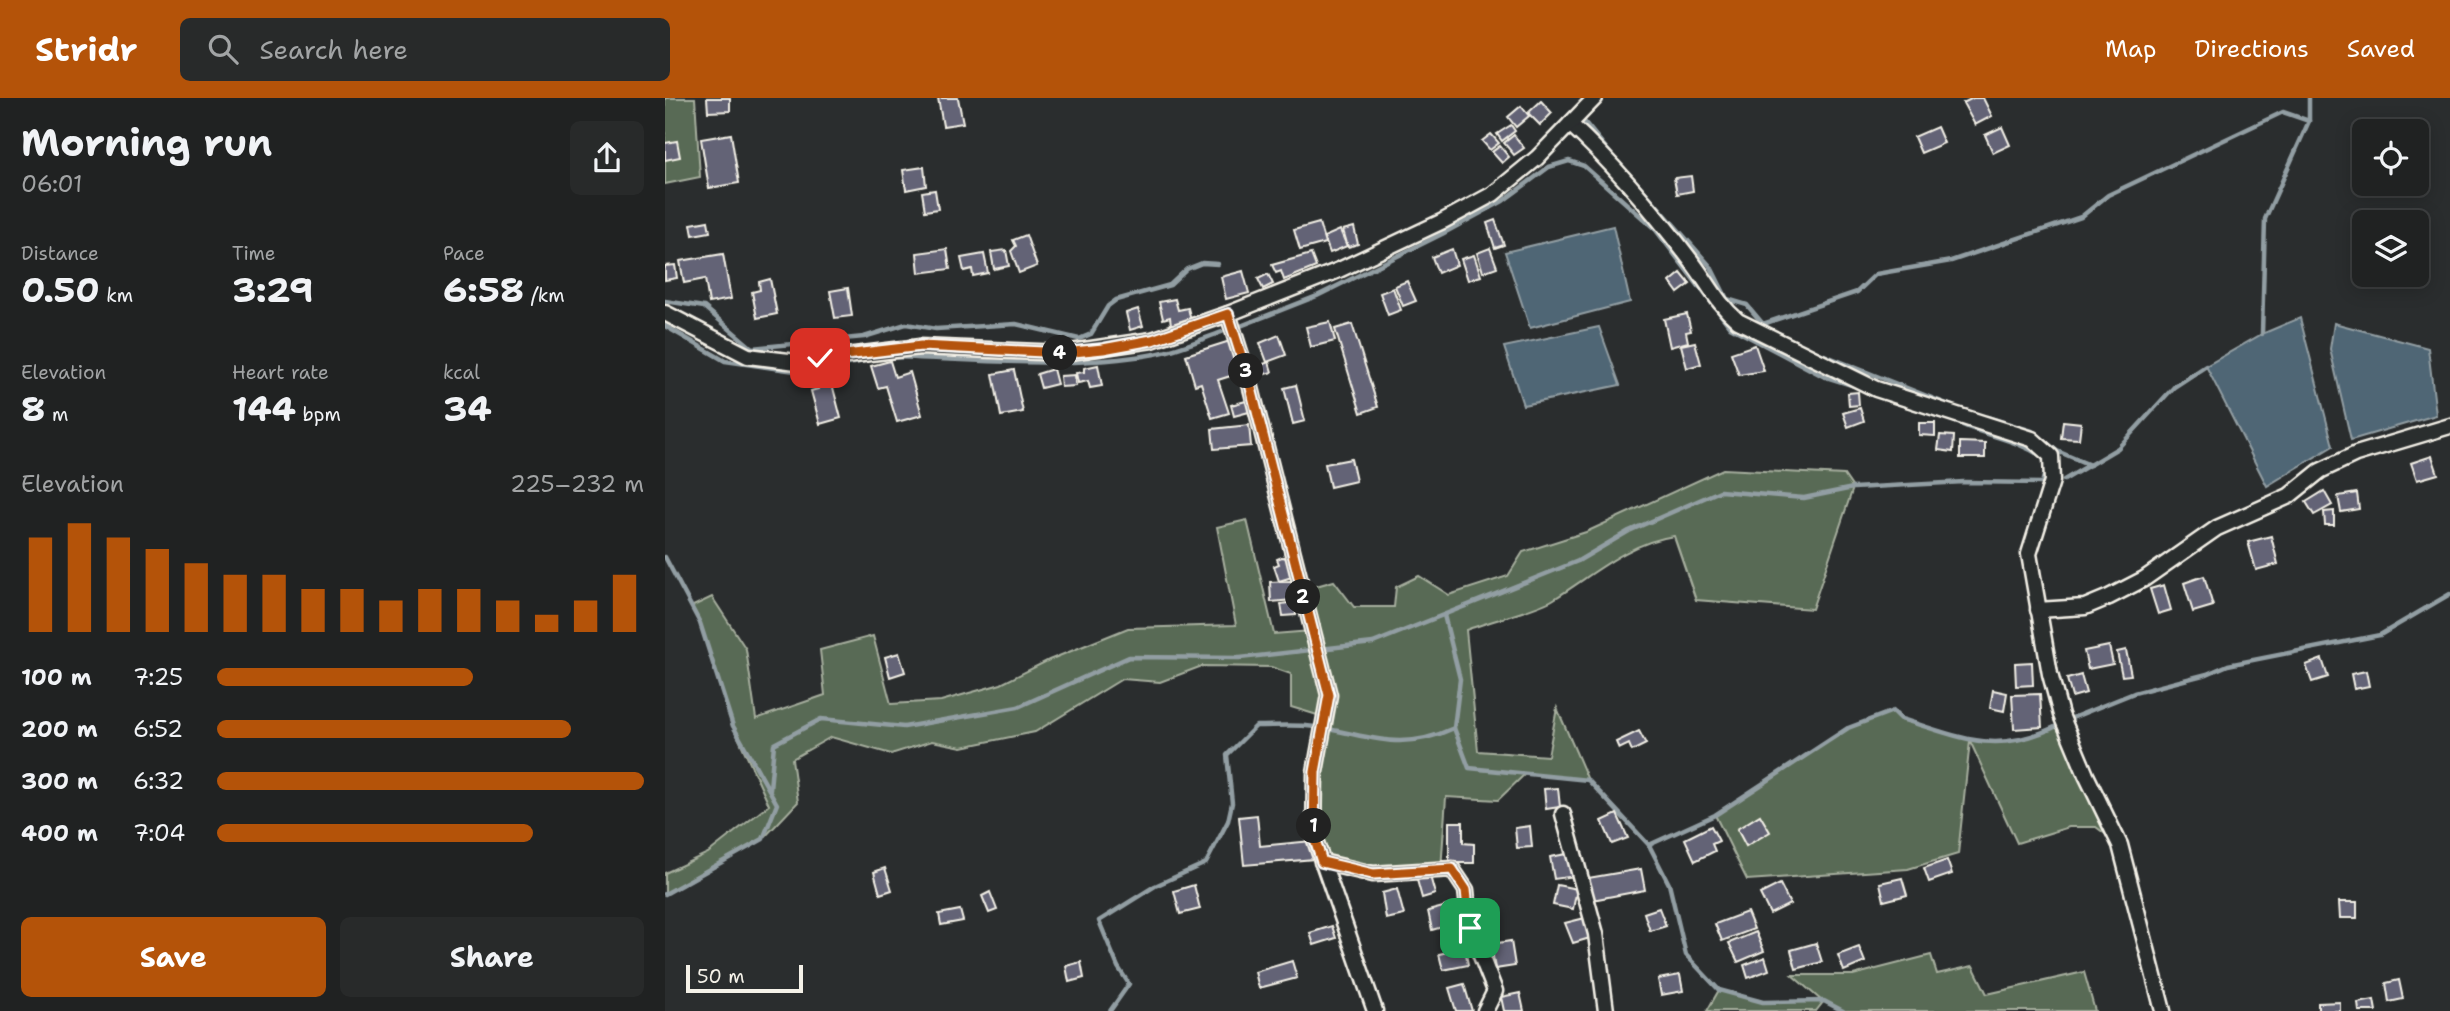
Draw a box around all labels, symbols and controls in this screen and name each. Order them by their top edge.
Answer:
search box [180,18,670,81]
text: Stridr [35,27,138,72]
icon: search [204,30,242,68]
text: Search here [260,32,408,67]
text: Map [2105,33,2156,65]
text: Directions [2194,33,2309,65]
text: Saved [2347,33,2415,65]
text: Morning run [21,117,272,168]
map controls [2352,119,2429,287]
button: locate [2352,119,2429,196]
button: share [570,121,644,195]
text: 06:01 [21,169,83,199]
button: layers [2352,210,2429,287]
text: Distance [21,241,99,266]
text: Time [232,241,276,266]
text: Pace [443,241,485,266]
text: 0.50 [21,266,100,313]
text: 3:29 [232,266,314,313]
text: 6:58 [443,266,524,313]
text: km [100,283,133,308]
text: /km [524,283,565,308]
pin [790,328,850,388]
pin: 4 [1043,336,1077,370]
icon: check [801,339,839,377]
text: 4 [1053,340,1066,365]
pin: 3 [1229,354,1263,388]
text: 3 [1239,358,1252,383]
text: Elevation [21,360,106,385]
text: Heart rate [232,360,329,385]
text: kcal [443,360,480,385]
text: 8 [21,385,46,432]
text: 144 [232,385,296,432]
text: 34 [443,385,492,432]
text: m [46,402,68,427]
text: bpm [296,402,341,427]
text: Elevation [21,469,124,499]
text: 225–232 m [510,469,644,499]
pin: 2 [1285,580,1321,614]
text: 2 [1296,584,1309,609]
text: 100 m [21,662,92,692]
text: 7:25 [133,662,183,692]
text: 200 m [21,714,98,744]
text: 6:52 [133,714,183,744]
text: 300 m [21,766,98,796]
text: 6:32 [133,766,184,796]
pin: 1 [1297,808,1331,844]
text: 1 [1309,813,1318,838]
text: 400 m [21,818,98,848]
text: 7:04 [133,818,185,848]
pin [1440,898,1500,958]
icon: arrive [1451,909,1489,947]
button: Save [21,917,326,997]
button: Share [340,917,644,997]
scale bar [686,962,803,994]
text: 50 m [697,964,745,989]

